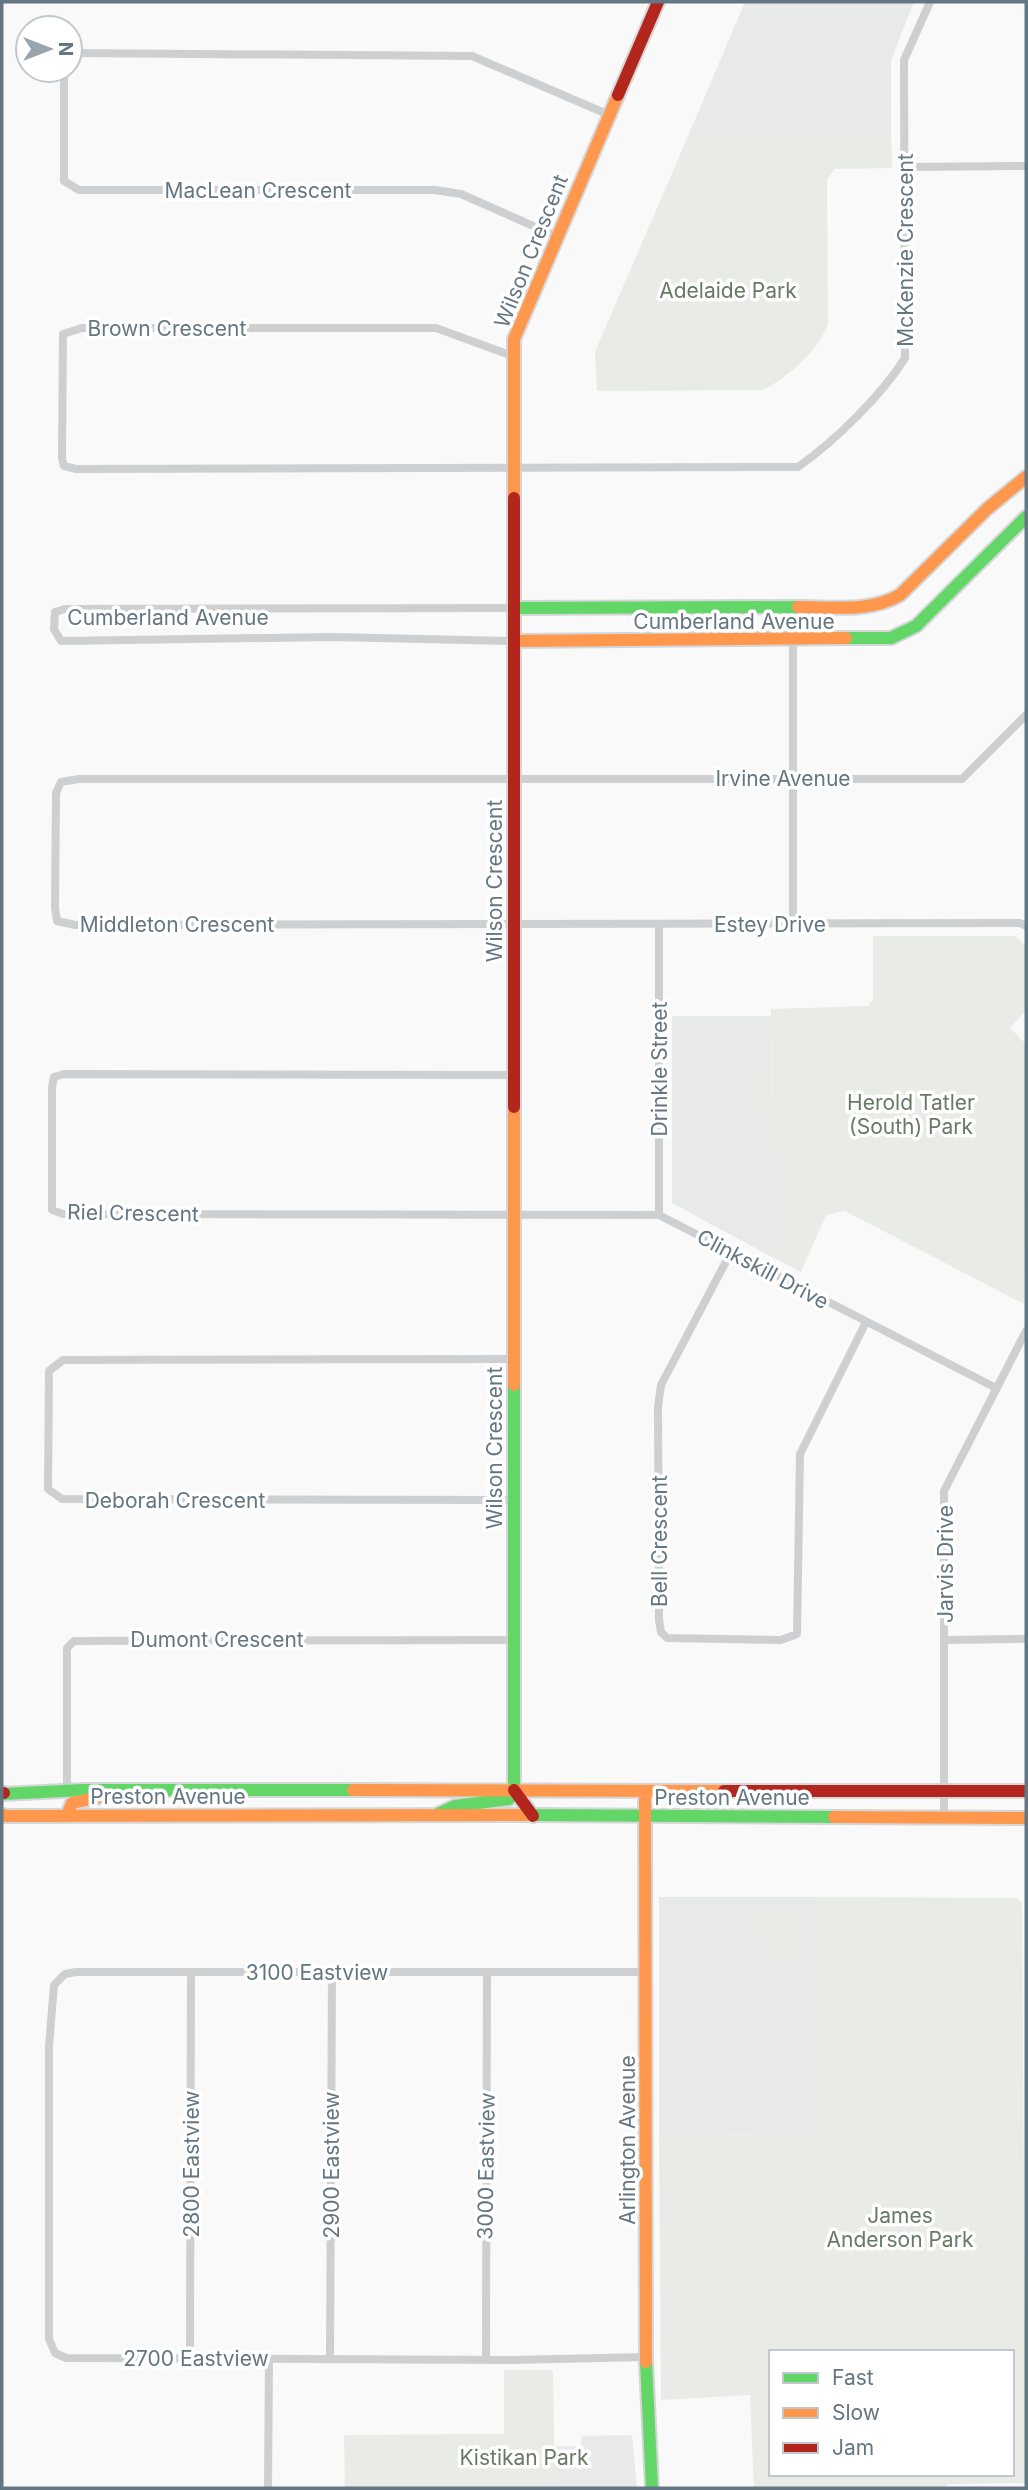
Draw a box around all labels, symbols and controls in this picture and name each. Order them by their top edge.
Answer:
north arrow [14,14,84,84]
text: N [54,42,77,56]
street label: McKenzie Crescent [893,153,918,347]
street label: Wilson Crescent [489,171,573,331]
street label: MacLean Crescent [165,178,352,203]
park label: Adelaide Park [659,278,797,303]
street label: Brown Crescent [88,316,246,341]
street label: Cumberland Avenue [67,605,269,630]
street label: Cumberland Avenue [633,609,835,634]
street label: Irvine Avenue [715,766,851,791]
street label: Wilson Crescent [482,800,507,962]
street label: Middleton Crescent [80,912,274,937]
street label: Estey Drive [714,912,826,937]
street label: Drinkle Street [647,1001,672,1136]
park label: Herold Tatler (South) Park [847,1090,975,1139]
street label: Riel Crescent [67,1199,199,1227]
street label: Clinkskill Drive [693,1224,833,1314]
street label: Wilson Crescent [482,1367,507,1529]
street label: Bell Crescent [647,1475,672,1607]
street label: Deborah Crescent [85,1488,265,1513]
street label: Jarvis Drive [933,1505,958,1623]
street label: Dumont Crescent [130,1627,304,1652]
street label: Preston Avenue [90,1784,246,1809]
street label: Preston Avenue [654,1785,810,1810]
street label: 3100 Eastview [246,1960,388,1985]
street label: Arlington Avenue [615,2055,640,2225]
street label: 2800 Eastview [179,2091,204,2237]
street label: 2900 Eastview [319,2092,344,2238]
street label: 3000 Eastview [472,2092,500,2240]
park label: James Anderson Park [827,2203,974,2252]
street label: 2700 Eastview [123,2346,269,2371]
legend [769,2350,1014,2476]
text: Fast [832,2365,874,2390]
text: Slow [832,2400,880,2425]
text: Jam [832,2435,874,2460]
park label: Kistikan Park [459,2445,589,2470]

